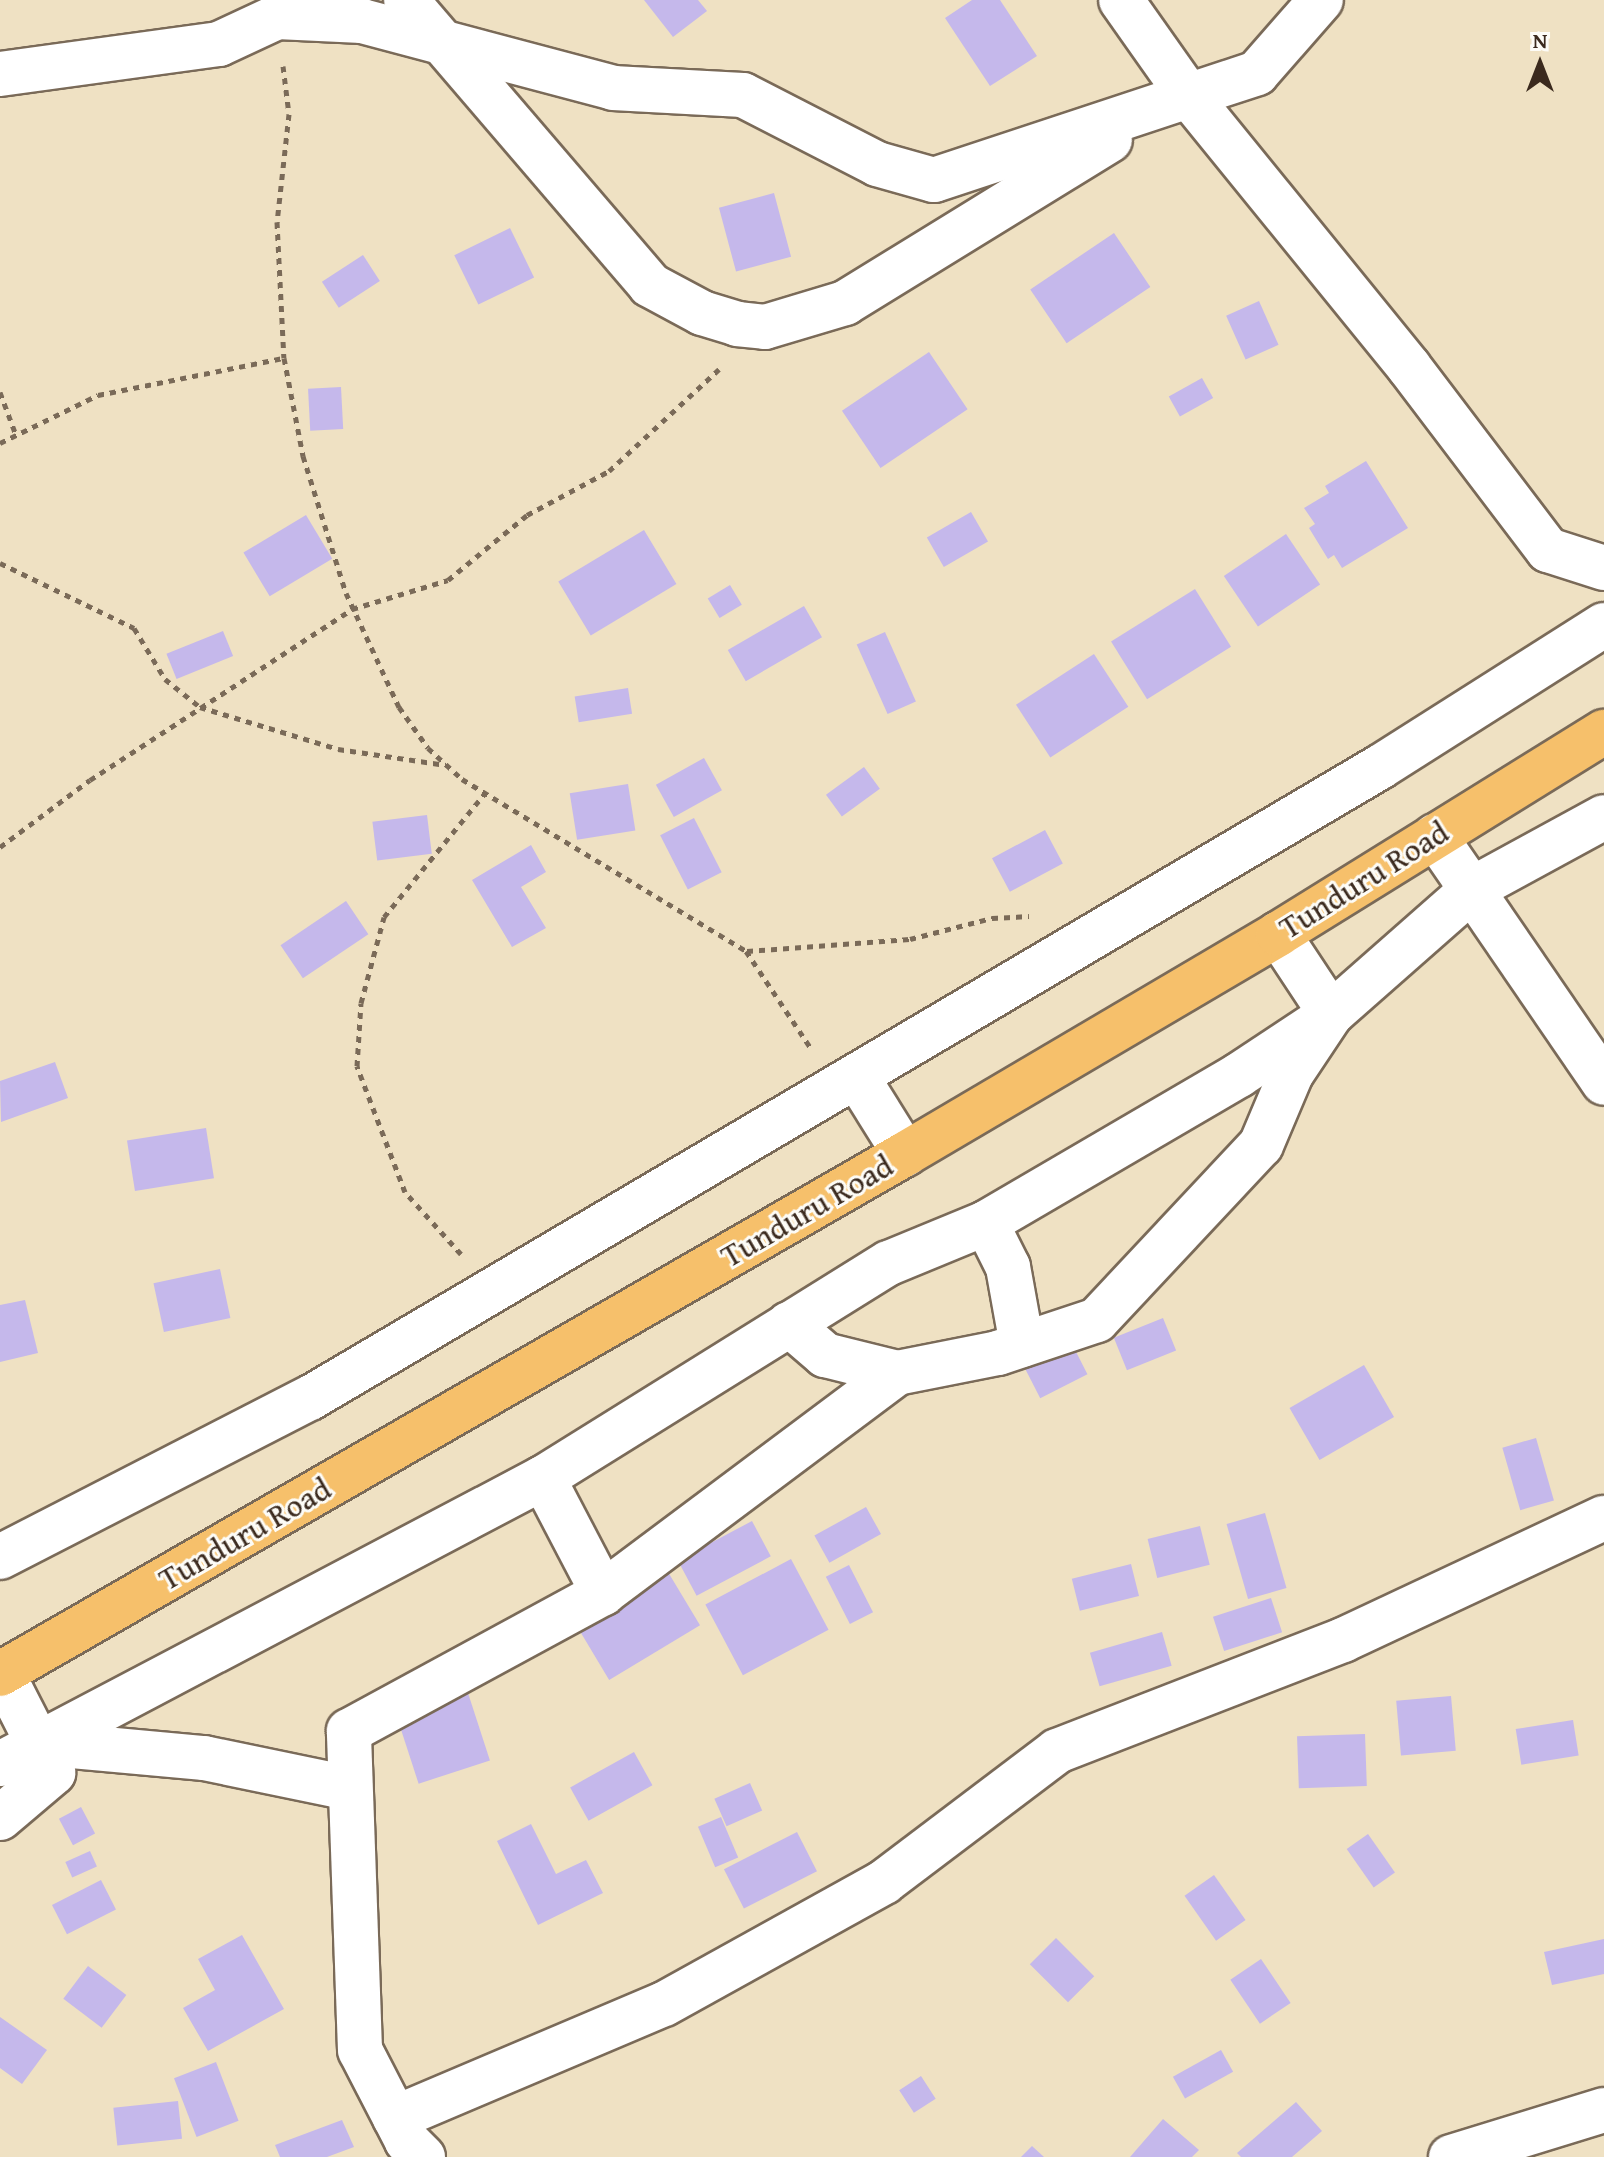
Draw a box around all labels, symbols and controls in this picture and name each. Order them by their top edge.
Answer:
north arrow [1500,24,1580,104]
text: N [1533,24,1547,56]
street label: Tunduru Road [1272,813,1456,947]
street label: Tunduru Road [714,1146,900,1276]
street label: Tunduru Road [152,1469,338,1599]

